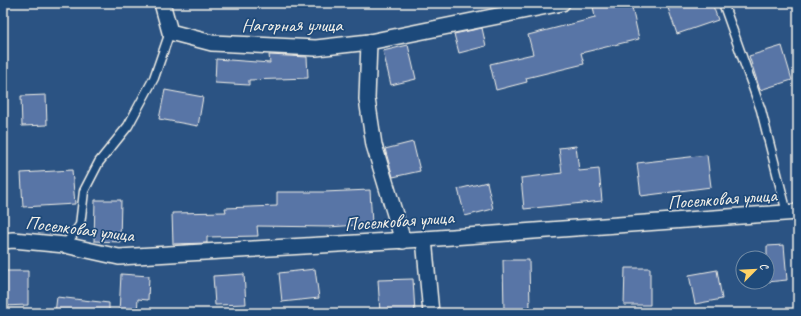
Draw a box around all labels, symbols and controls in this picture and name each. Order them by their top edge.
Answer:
street label: Нагорная улица [242,13,344,37]
street label: Поселковая улица [667,183,779,215]
street label: Поселковая улица [344,205,456,237]
street label: Поселковая улица [24,210,137,248]
north arrow [735,250,775,290]
text: С [757,261,772,273]

